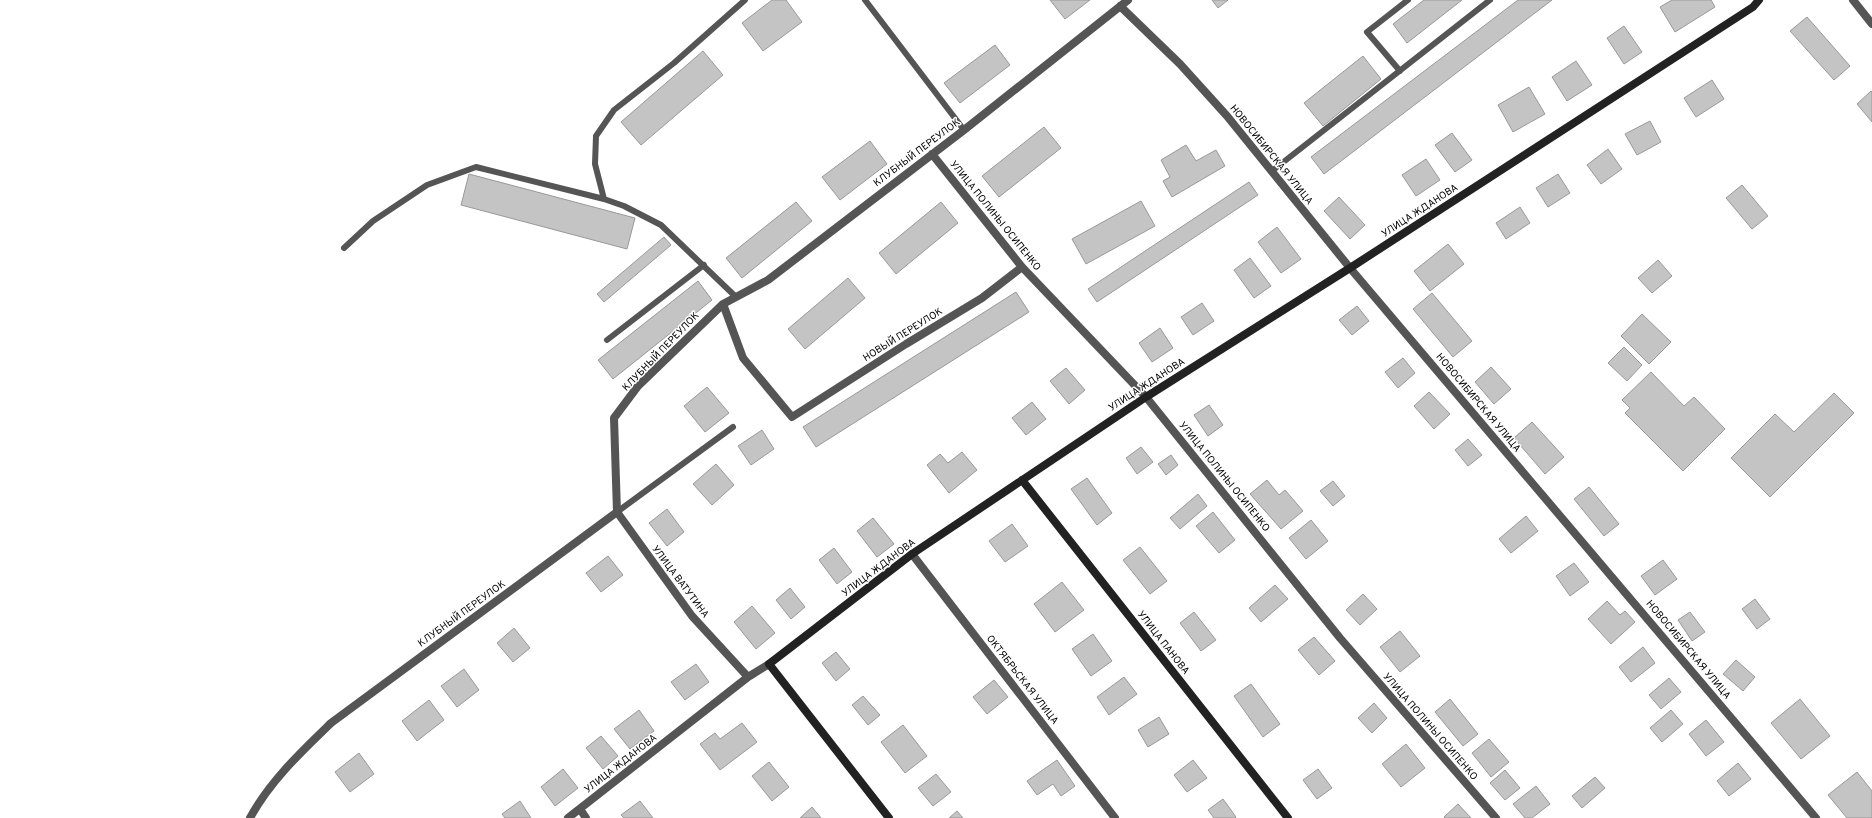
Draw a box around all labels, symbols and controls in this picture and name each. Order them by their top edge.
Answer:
street label: НОВОСИБИРСКАЯ УЛИЦА [1227,102,1316,208]
street label: КЛУБНЫЙ ПЕРЕУЛОК [871,116,963,190]
street label: УЛИЦА ПОЛИНЫ ОСИПЕНКО [947,158,1043,274]
street label: УЛИЦА ЖДАНОВА [1379,181,1461,241]
street label: НОВЫЙ ПЕРЕУЛОК [861,305,946,365]
street label: КЛУБНЫЙ ПЕРЕУЛОК [620,309,703,394]
street label: НОВОСИБИРСКАЯ УЛИЦА [1433,351,1523,455]
street label: УЛИЦА ЖДАНОВА [1106,355,1188,415]
street label: УЛИЦА ПОЛИНЫ ОСИПЕНКО [1176,419,1272,535]
street label: УЛИЦА ЖДАНОВА [840,536,918,600]
street label: УЛИЦА ВАТУТИНА [649,543,712,621]
street label: КЛУБНЫЙ ПЕРЕУЛОК [416,578,509,650]
street label: НОВОСИБИРСКАЯ УЛИЦА [1643,598,1733,702]
street label: УЛИЦА ПАНОВА [1134,609,1192,678]
street label: ОКТЯБРЬСКАЯ УЛИЦА [983,633,1061,727]
street label: УЛИЦА ПОЛИНЫ ОСИПЕНКО [1380,671,1480,783]
street label: УЛИЦА ЖДАНОВА [582,731,660,796]

